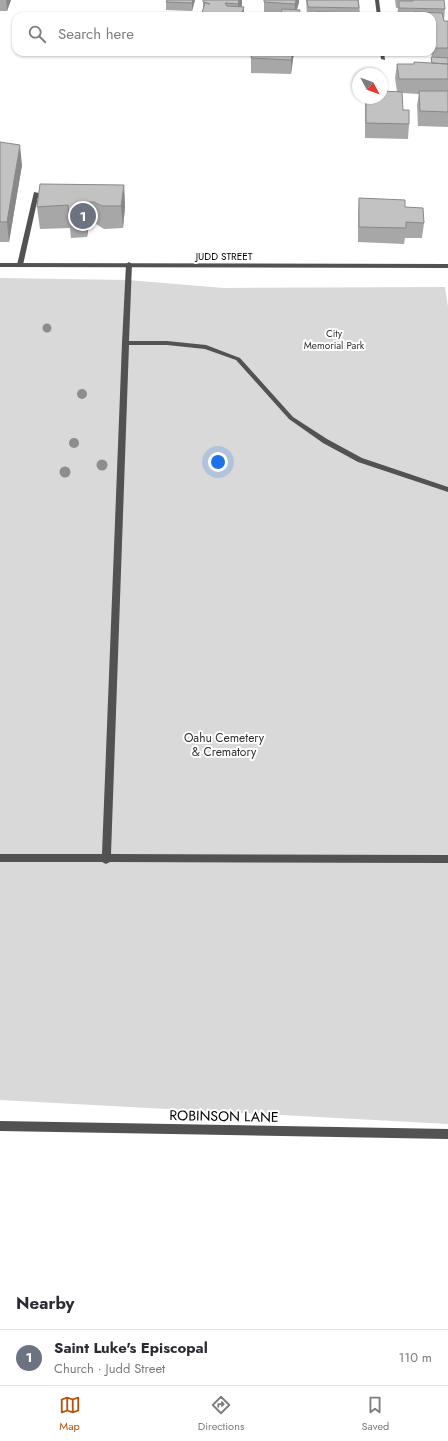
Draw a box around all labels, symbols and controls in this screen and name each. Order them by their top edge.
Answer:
search box [12,12,436,56]
icon: search [26,23,48,45]
text: Search here [58,23,134,45]
north arrow [352,68,388,104]
pin: 1 [70,201,96,231]
street label: JUDD STREET [194,249,253,264]
park label: City Memorial Park [304,326,365,353]
your location [208,452,228,472]
park label: Oahu Cemetery & Crematory [184,729,265,761]
street label: ROBINSON LANE [169,1105,279,1127]
text: Nearby [16,1291,74,1315]
text: Saint Luke's Episcopal [54,1337,208,1359]
text: 1 [26,1348,32,1367]
text: 110 m [398,1348,432,1367]
text: Church · Judd Street [54,1359,165,1378]
tab: Map [59,1394,81,1434]
tab: Directions [198,1394,244,1434]
tab: Saved [362,1394,389,1434]

